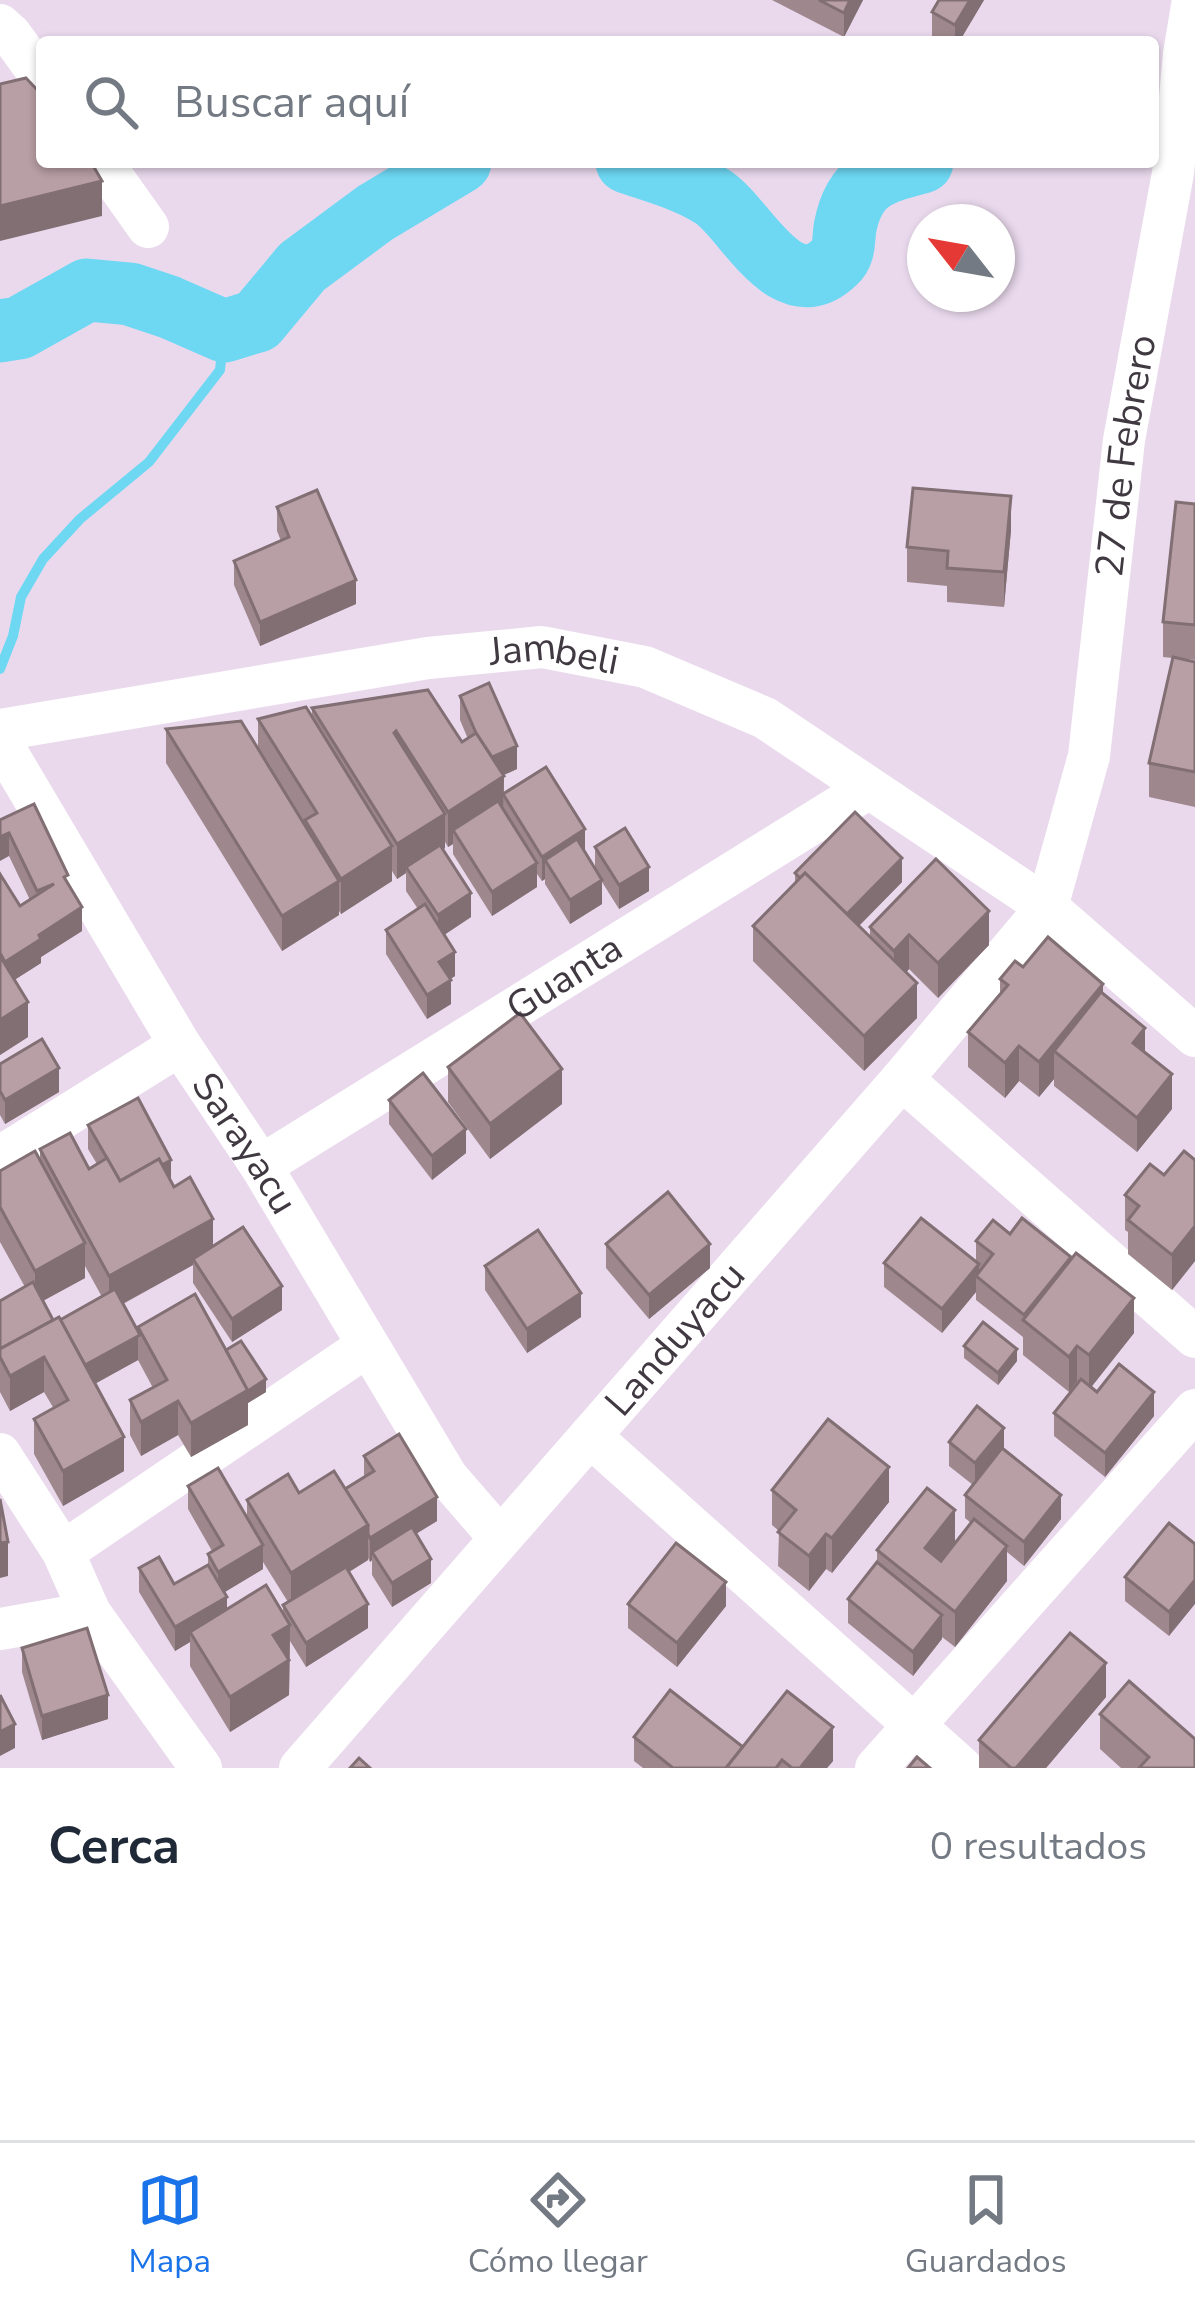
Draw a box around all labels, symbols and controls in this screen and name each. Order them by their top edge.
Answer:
search box [36,36,1159,168]
icon: search [78,69,144,135]
text: Buscar aquí [174,72,409,133]
north arrow [907,204,1015,312]
street label: 27 de Febrero [1082,330,1169,580]
street label: Jambeli [486,619,623,688]
street label: Guanta [496,921,632,1034]
street label: Sarayacu [179,1062,310,1224]
street label: Landuyacu [593,1250,757,1427]
text: Cerca [48,1811,180,1881]
text: 0 resultados [930,1820,1147,1873]
tab: Mapa [128,2167,211,2284]
tab: Cómo llegar [468,2167,648,2284]
tab: Guardados [905,2167,1067,2284]

